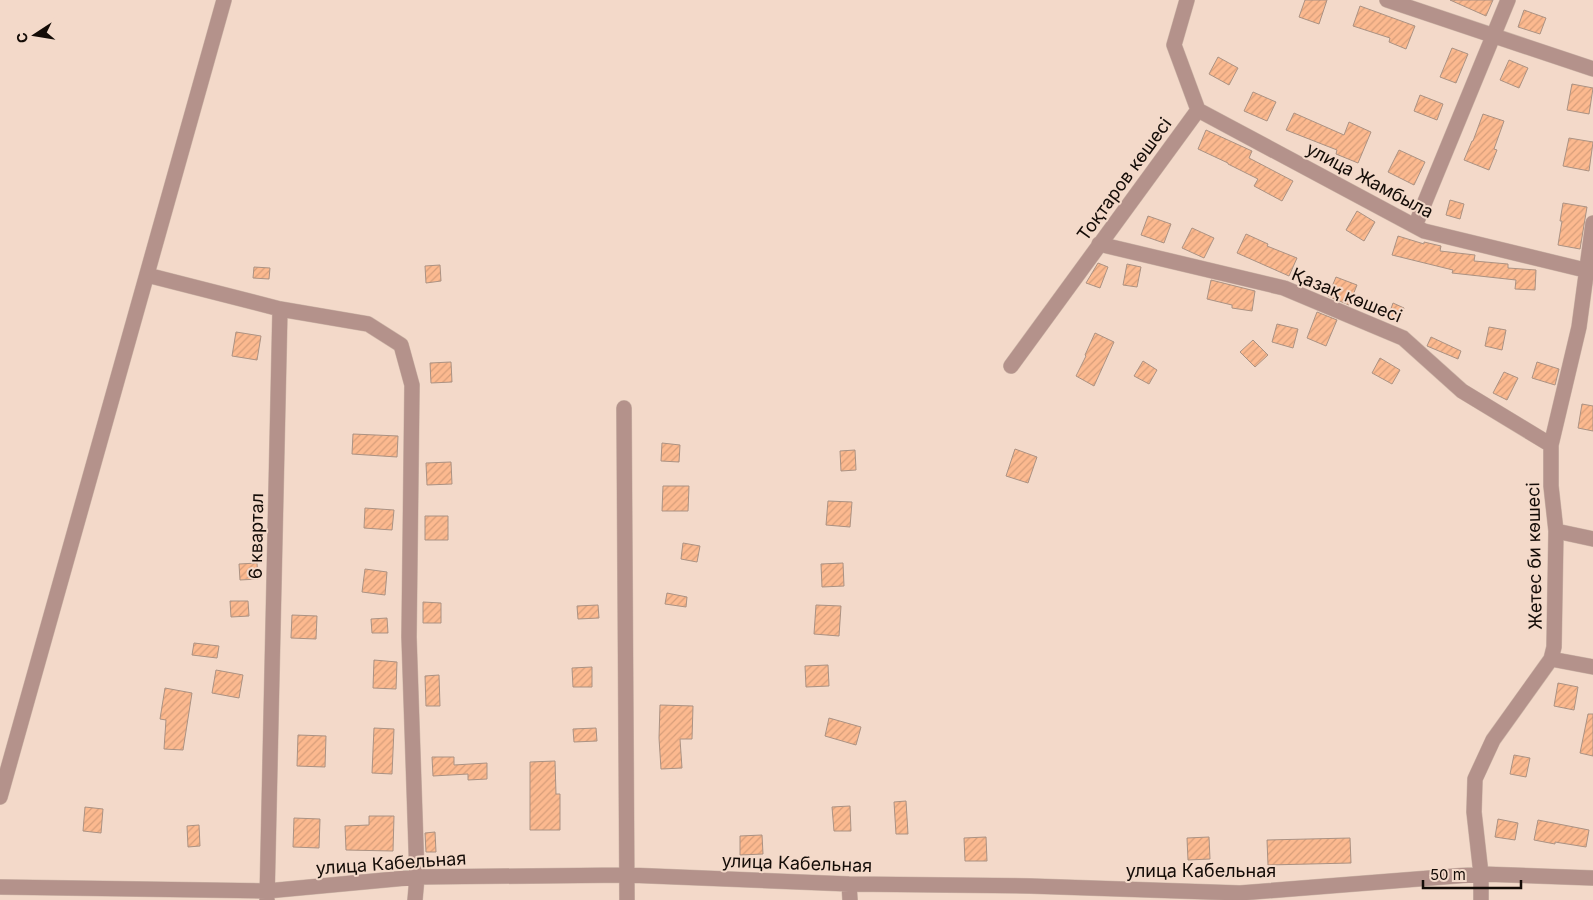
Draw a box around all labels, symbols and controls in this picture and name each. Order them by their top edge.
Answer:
north arrow [10,10,60,60]
text: С [12,31,31,45]
street label: Тоқтаров көшесі [1072,113,1176,245]
street label: улица Жамбыла [1303,138,1437,222]
street label: Қазақ көшесі [1289,263,1405,327]
street label: Жетес би көшесі [1522,482,1546,630]
street label: 6 квартал [245,493,267,579]
street label: улица Кабельная [315,847,467,879]
street label: улица Кабельная [721,850,873,876]
scale bar [1423,858,1520,890]
street label: улица Кабельная [1126,860,1276,881]
text: 50 m [1430,865,1466,884]

